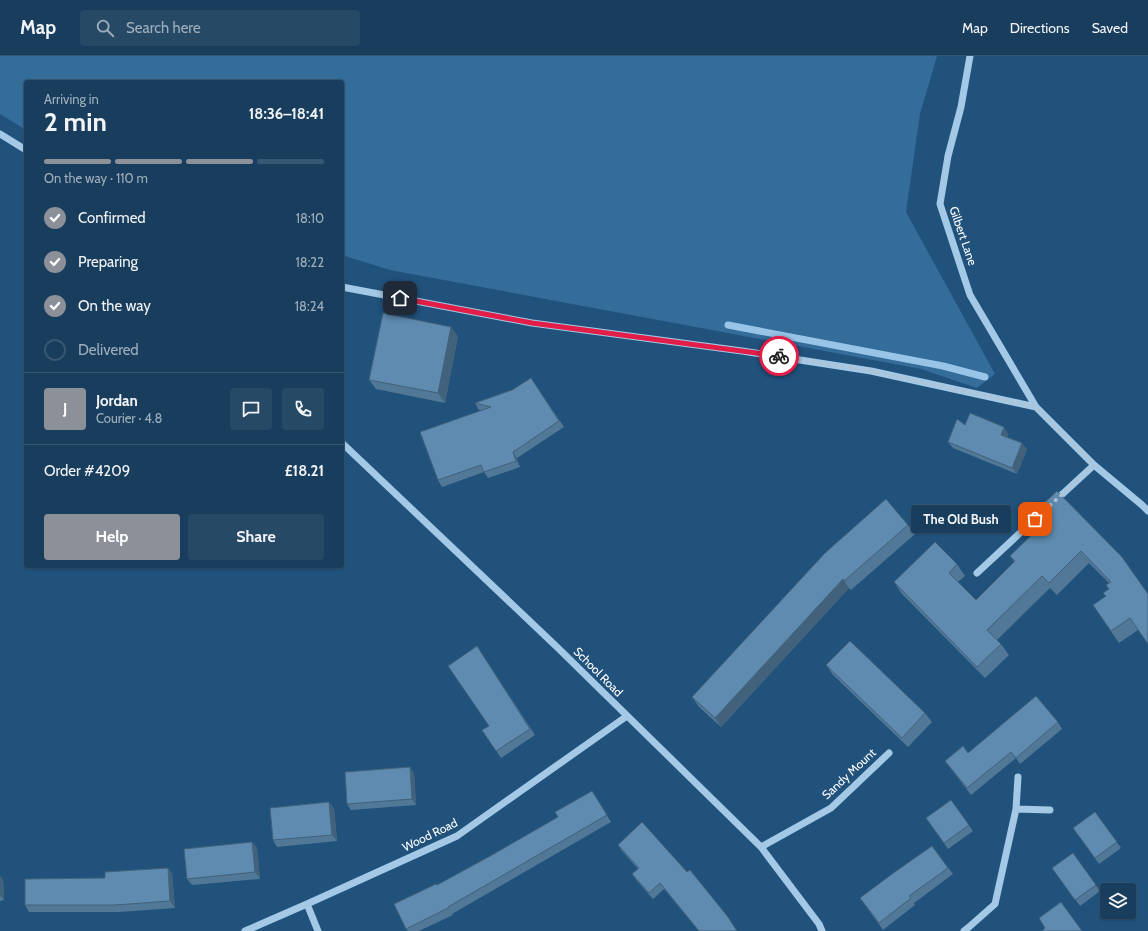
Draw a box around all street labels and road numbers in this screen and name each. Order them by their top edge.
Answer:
street label: Gilbert Lane [946,204,981,267]
street label: School Road [571,644,626,699]
street label: Sandy Mount [819,745,879,802]
street label: Wood Road [400,815,460,854]

